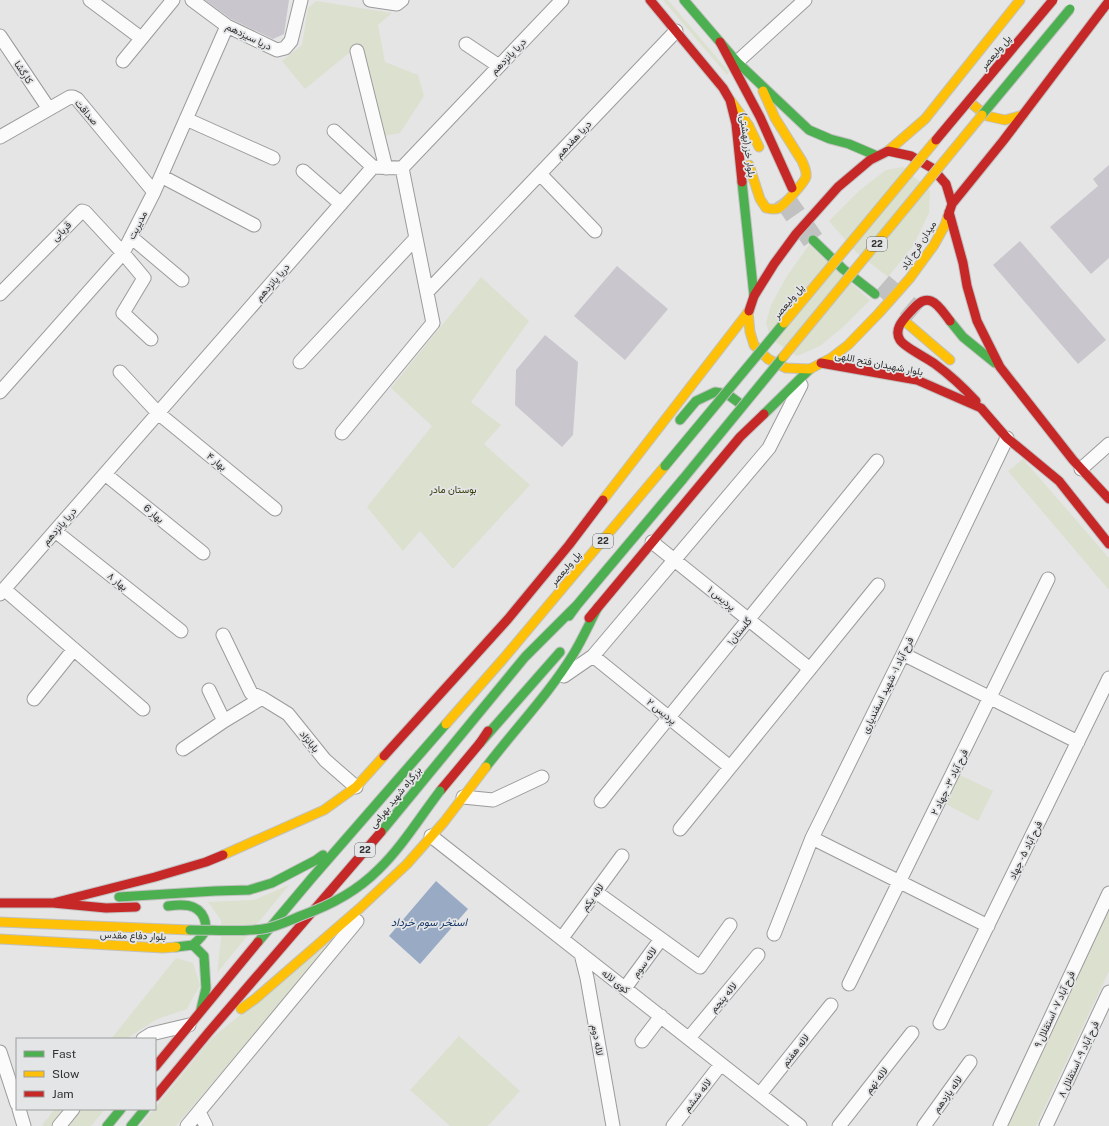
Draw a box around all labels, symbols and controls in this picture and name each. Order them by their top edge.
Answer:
street label: دریا سیزدهم [224,20,274,53]
street label: پل ولیعصر [976,32,1015,74]
street label: دریا پانزدهم [488,35,530,78]
street label: کارگشا [11,58,36,87]
street label: صداقت [73,97,101,127]
street label: بلوار خزر(بهشتی) [737,112,758,178]
street label: دریا هفدهم [553,118,594,161]
street label: مدیریت [125,209,150,242]
street label: قربانی [49,218,74,244]
street label: میدان فرح آباد [898,218,939,272]
road number: 22 [867,237,887,251]
street label: دریا پانزدهم [252,261,293,305]
street label: پل ولیعصر [769,281,808,323]
street label: بلوار شهیدان فتح اللهی [834,349,924,378]
street label: بهار ۴ [204,449,229,473]
park label: بوستان مادر [428,483,477,496]
street label: بهار 6 [141,501,167,526]
street label: دریا پانزدهم [39,505,80,549]
road number: 22 [593,534,613,548]
street label: پل ولیعصر [546,548,585,590]
street label: بهار ۸ [105,569,130,593]
street label: پردیس ۱ [704,583,738,614]
street label: گلستان۱ [724,614,754,647]
street label: فرح آباد ۱ - شهید اسفندیاری [858,634,917,736]
street label: پردیس ۲ [644,695,679,728]
street label: بابانژاد [297,728,322,755]
street label: فرح آباد ۳ - جهاد ۲ [928,747,971,817]
street label: بزرگراه شهید بهرامی [366,764,424,831]
street label: فرح آباد ۵ - جهاد [1006,818,1045,882]
road number: 22 [355,843,375,857]
street label: لاله یکم [578,881,607,914]
water label: استخر سوم خرداد [391,916,469,930]
street label: بلوار دفاع مقدس [100,928,166,943]
street label: لاله سوم [629,945,660,980]
street label: کوی لاله [599,966,633,997]
street label: فرح آباد ۷ - استقلال ۹ [1031,968,1078,1050]
street label: لاله پنجم [707,979,741,1016]
street label: فرح آباد ۹ - استقلال ۸ [1055,1018,1102,1100]
street label: لاله دوم [588,1024,607,1057]
street label: لاله هفتم [779,1031,812,1069]
legend [16,1038,156,1110]
text: Fast [52,1047,77,1061]
street label: لاله نهم [862,1064,891,1096]
text: Slow [52,1067,80,1081]
street label: لاله یازدهم [930,1073,965,1115]
street label: لاله ششم [680,1076,714,1115]
text: Jam [52,1087,74,1101]

